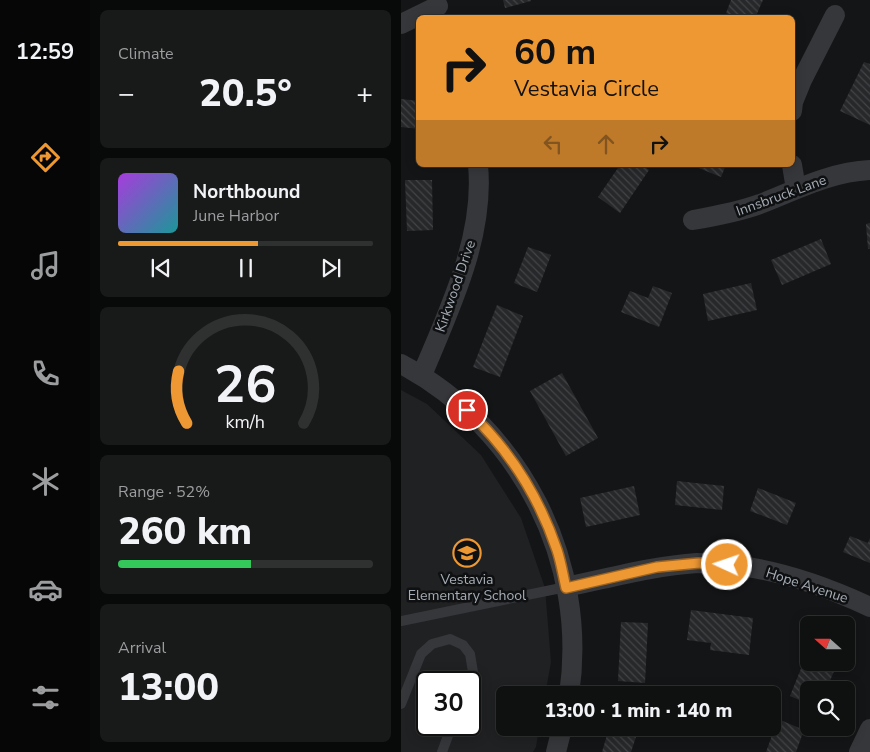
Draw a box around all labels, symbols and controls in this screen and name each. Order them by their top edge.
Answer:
text: 60 m [514,29,596,76]
icon: right [431,35,496,100]
text: 12:59 [16,37,74,67]
text: Climate [118,43,173,65]
text: 20.5° [199,68,292,119]
text: Vestavia Circle [514,74,659,104]
text: − [118,75,135,113]
text: + [356,75,373,113]
icon: left [539,130,567,158]
icon: ahead [592,130,620,158]
icon: right [645,130,673,158]
icon: directions [28,140,63,175]
street label: Innsbruck Lane [733,170,829,221]
text: Northbound [193,179,300,205]
text: June Harbor [193,205,279,227]
street label: Kirkwood Drive [431,238,480,335]
icon: music [28,248,63,283]
icon: previous [147,254,175,282]
icon: pause [232,254,260,282]
icon: next [317,254,345,282]
text: 26 [214,349,277,420]
icon: phone [28,356,63,391]
pin [446,389,488,431]
icon: arrive [453,396,481,424]
text: km/h [226,410,265,434]
icon: climate [28,464,63,499]
text: Range · 52% [118,481,210,503]
text: 260 km [118,506,252,557]
school or university icon: Vestavia Elementary School [452,538,482,568]
position arrow [700,538,752,590]
street label: Hope Avenue [763,563,850,608]
place label: Vestavia Elementary School [408,570,527,605]
icon: car [28,572,63,607]
north arrow [800,616,855,671]
map controls [800,616,855,736]
text: Arrival [118,637,166,659]
text: 13:00 [118,662,219,713]
speed limit sign: 30 [416,671,481,736]
icon: filters [28,680,63,715]
button: search [800,681,855,736]
text: 13:00 · 1 min · 140 m [545,698,732,724]

